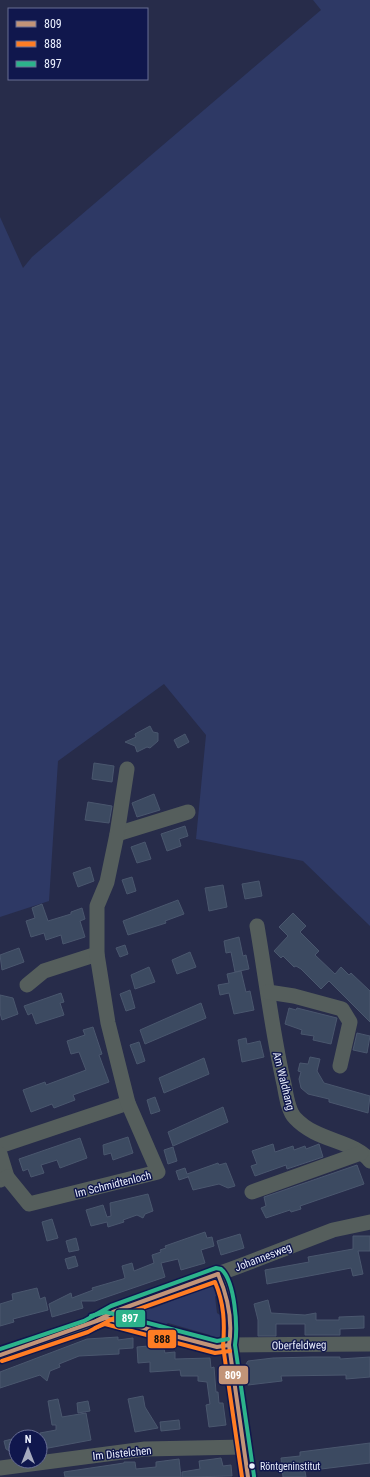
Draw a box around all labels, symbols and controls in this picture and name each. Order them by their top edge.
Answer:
legend [8,8,148,80]
text: 809 [44,17,62,31]
text: 888 [44,37,62,51]
text: 897 [44,57,62,71]
street label: Am Waldhang [270,1050,297,1112]
street label: Im Schmidtenloch [74,1169,153,1200]
street label: Johannesweg [233,1241,294,1274]
line badge: 897 [115,1309,146,1328]
text: 897 [122,1312,139,1325]
line badge: 888 [147,1329,177,1349]
text: 888 [154,1333,171,1346]
street label: Oberfeldweg [271,1339,327,1352]
line badge: 809 [218,1365,249,1385]
text: 809 [225,1369,241,1382]
north arrow [8,1429,48,1469]
text: N [25,1433,32,1446]
street label: Im Distelchen [92,1444,152,1463]
marker: Röntgeninstitut [247,1461,257,1471]
place label: Röntgeninstitut [260,1461,320,1472]

